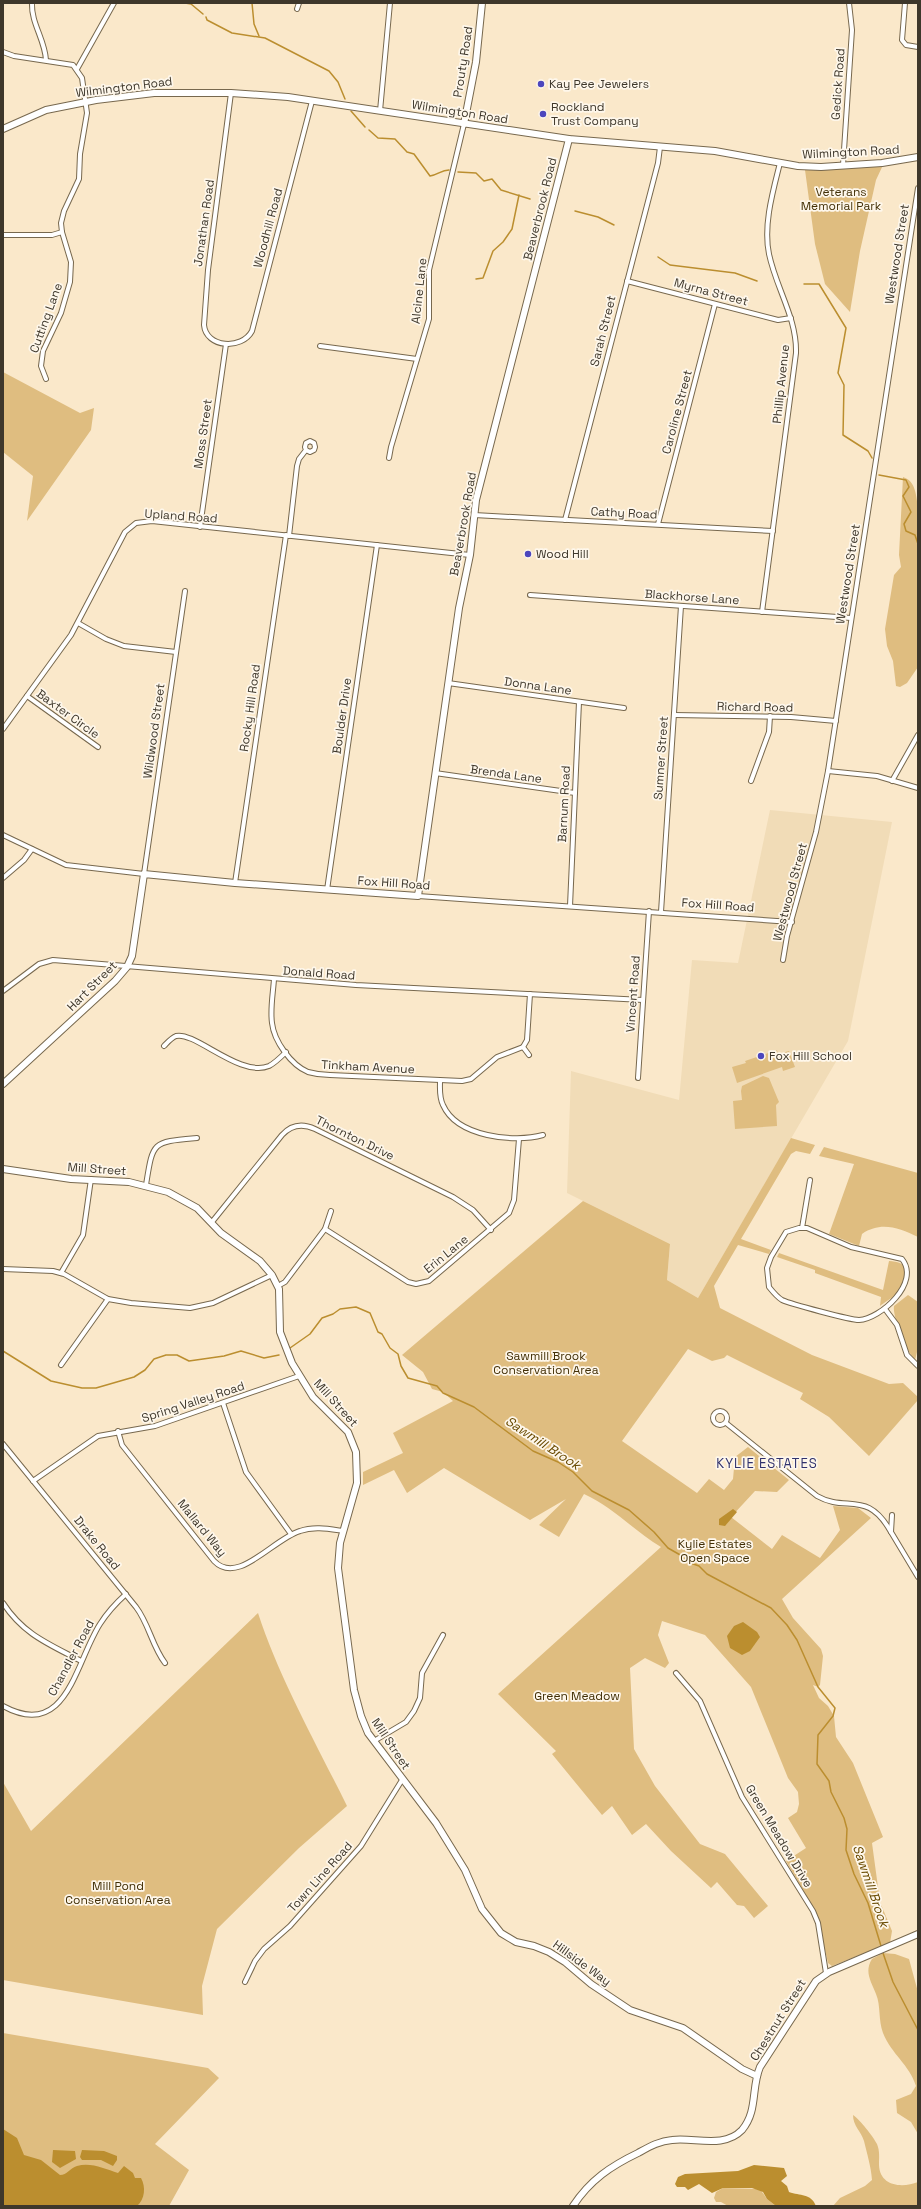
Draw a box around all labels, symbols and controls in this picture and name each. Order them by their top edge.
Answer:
street label: Prouty Road [449,25,477,99]
street label: Gedick Road [828,48,848,120]
street label: Wilmington Road [75,73,173,101]
place label: Kay Pee Jewelers [549,76,649,92]
marker: Kay Pee Jewelers [536,79,546,89]
street label: Wilmington Road [411,96,509,128]
place label: Rockland Trust Company [551,99,638,129]
marker: Rockland Trust Company [538,109,548,119]
street label: Wilmington Road [802,141,900,163]
street label: Beaverbrook Road [519,156,561,262]
street label: Jonathan Road [190,178,218,268]
park label: Veterans Memorial Park [801,184,882,214]
street label: Woodhill Road [250,187,286,269]
street label: Westwood Street [881,203,913,305]
street label: Alcine Lane [408,257,430,325]
street label: Myrna Street [672,274,750,310]
street label: Cutting Lane [26,281,66,355]
street label: Sarah Street [586,294,620,368]
street label: Phillip Avenue [769,344,793,424]
street label: Caroline Street [658,368,696,456]
street label: Moss Street [190,398,216,470]
street label: Beaverbrook Road [446,471,480,577]
street label: Cathy Road [590,503,658,523]
street label: Upland Road [144,505,218,527]
street label: Westwood Street [832,523,864,625]
place label: Wood Hill [536,546,589,562]
marker: Wood Hill [523,549,533,559]
street label: Blackhorse Lane [644,586,740,608]
street label: Rocky Hill Road [236,663,264,753]
street label: Donna Lane [503,673,573,699]
street label: Boulder Drive [329,677,355,755]
street label: Wildwood Street [139,682,169,780]
street label: Baxter Circle [33,686,103,742]
street label: Richard Road [717,698,793,716]
street label: Sumner Street [650,716,672,800]
street label: Brenda Lane [469,761,543,787]
street label: Barnum Road [554,765,574,843]
street label: Westwood Street [769,841,811,943]
street label: Fox Hill Road [357,872,431,894]
street label: Fox Hill Road [681,894,755,916]
street label: Vincent Road [622,955,644,1033]
street label: Hart Street [64,958,120,1014]
street label: Donald Road [282,962,356,984]
place label: Fox Hill School [769,1048,852,1064]
marker: Fox Hill School [756,1051,766,1061]
street label: Tinkham Avenue [321,1057,415,1077]
street label: Thornton Drive [313,1112,397,1164]
street label: Mill Street [67,1159,127,1179]
street label: Erin Lane [421,1231,471,1277]
park label: Sawmill Brook Conservation Area [493,1348,599,1378]
street label: Mill Street [310,1376,362,1430]
street label: Spring Valley Road [139,1378,247,1426]
water label: Sawmill Brook [502,1412,585,1475]
district label: KYLIE ESTATES [716,1455,818,1472]
street label: Mallard Way [174,1496,230,1560]
street label: Drake Road [70,1513,124,1573]
park label: Kylie Estates Open Space [678,1536,752,1566]
street label: Chandler Road [44,1617,98,1699]
park label: Green Meadow [534,1688,620,1704]
street label: Mill Street [368,1715,414,1773]
street label: Green Meadow Drive [742,1781,816,1891]
street label: Town Line Road [284,1838,356,1916]
water label: Sawmill Brook [849,1843,894,1931]
park label: Mill Pond Conservation Area [65,1878,171,1908]
street label: Hillside Way [550,1936,614,1990]
street label: Chestnut Street [746,1976,810,2064]

